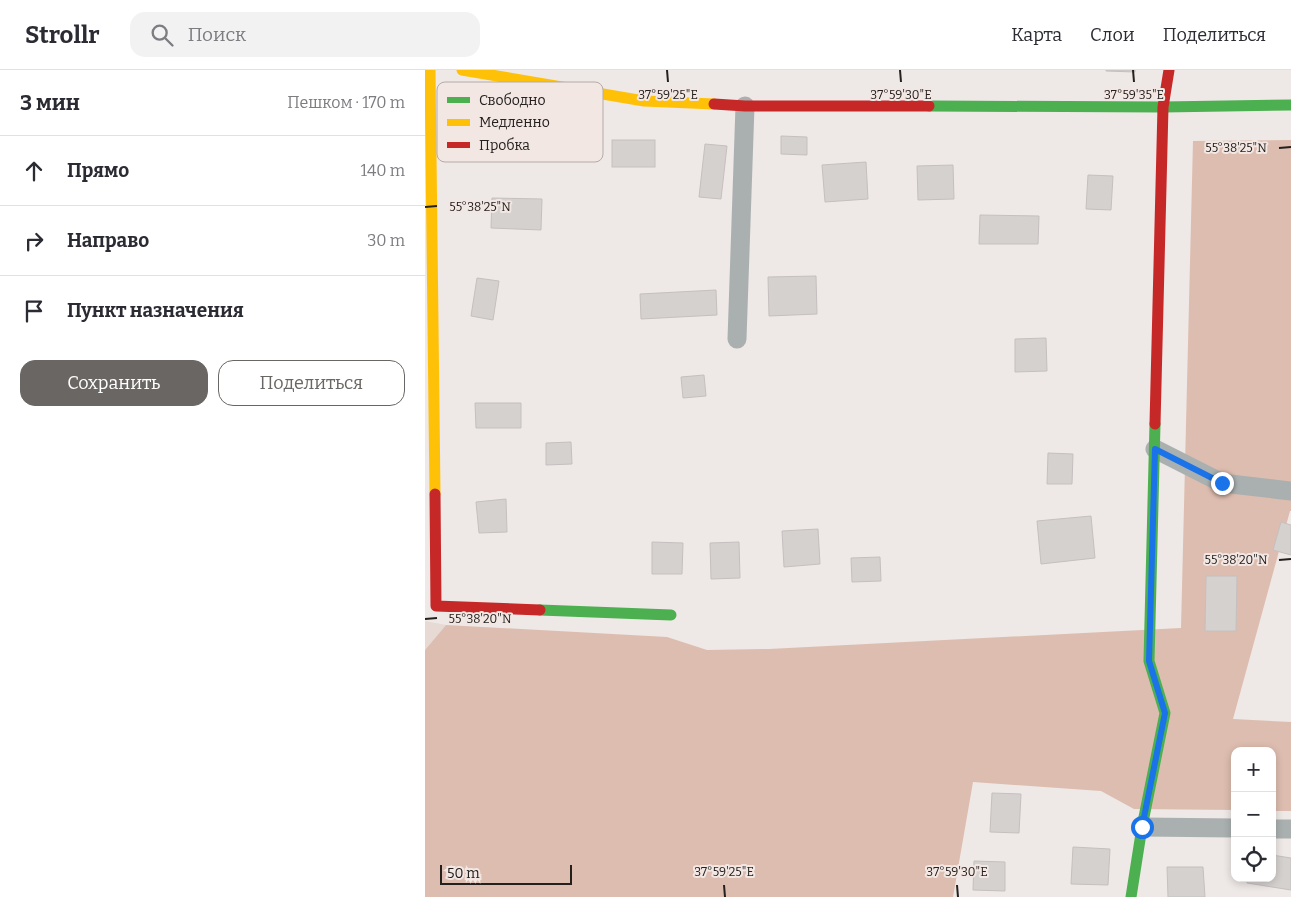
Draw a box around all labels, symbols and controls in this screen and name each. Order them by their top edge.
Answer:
search box [130,12,480,57]
text: Strollr [25,21,100,49]
icon: search [148,21,176,49]
text: Поиск [188,23,246,46]
text: Карта [1011,24,1062,46]
text: Слои [1090,24,1135,46]
text: Поделиться [1163,24,1266,46]
legend [437,82,603,162]
text: 37°59'25"E [638,88,698,102]
text: 37°59'30"E [870,88,932,102]
text: 37°59'35"E [1104,88,1164,102]
text: 3 мин [20,90,80,116]
text: Свободно [479,92,545,109]
text: Пешком · 170 m [287,93,405,112]
text: Медленно [479,114,550,131]
text: Пробка [479,137,530,154]
text: 55°38'25"N [1205,141,1267,155]
icon: ahead [20,157,48,185]
text: Прямо [67,159,129,182]
text: 140 m [360,161,405,180]
text: 55°38'25"N [449,200,511,214]
icon: right [20,227,48,255]
text: Направо [67,229,149,252]
text: 30 m [367,231,405,250]
icon: arrive [20,297,48,325]
text: Пункт назначения [67,299,244,322]
button: Сохранить [20,360,208,406]
button: Поделиться [218,360,405,406]
route end [1211,472,1234,495]
text: 55°38'20"N [1205,553,1268,567]
text: 55°38'20"N [449,612,512,626]
map controls [1231,747,1276,882]
button: + [1231,747,1276,792]
button: − [1231,792,1276,837]
route start [1131,816,1154,839]
button: locate [1231,837,1276,882]
scale bar [440,862,573,885]
text: 50 m [447,865,480,882]
text: 37°59'25"E [694,865,754,879]
text: 37°59'30"E [926,865,988,879]

